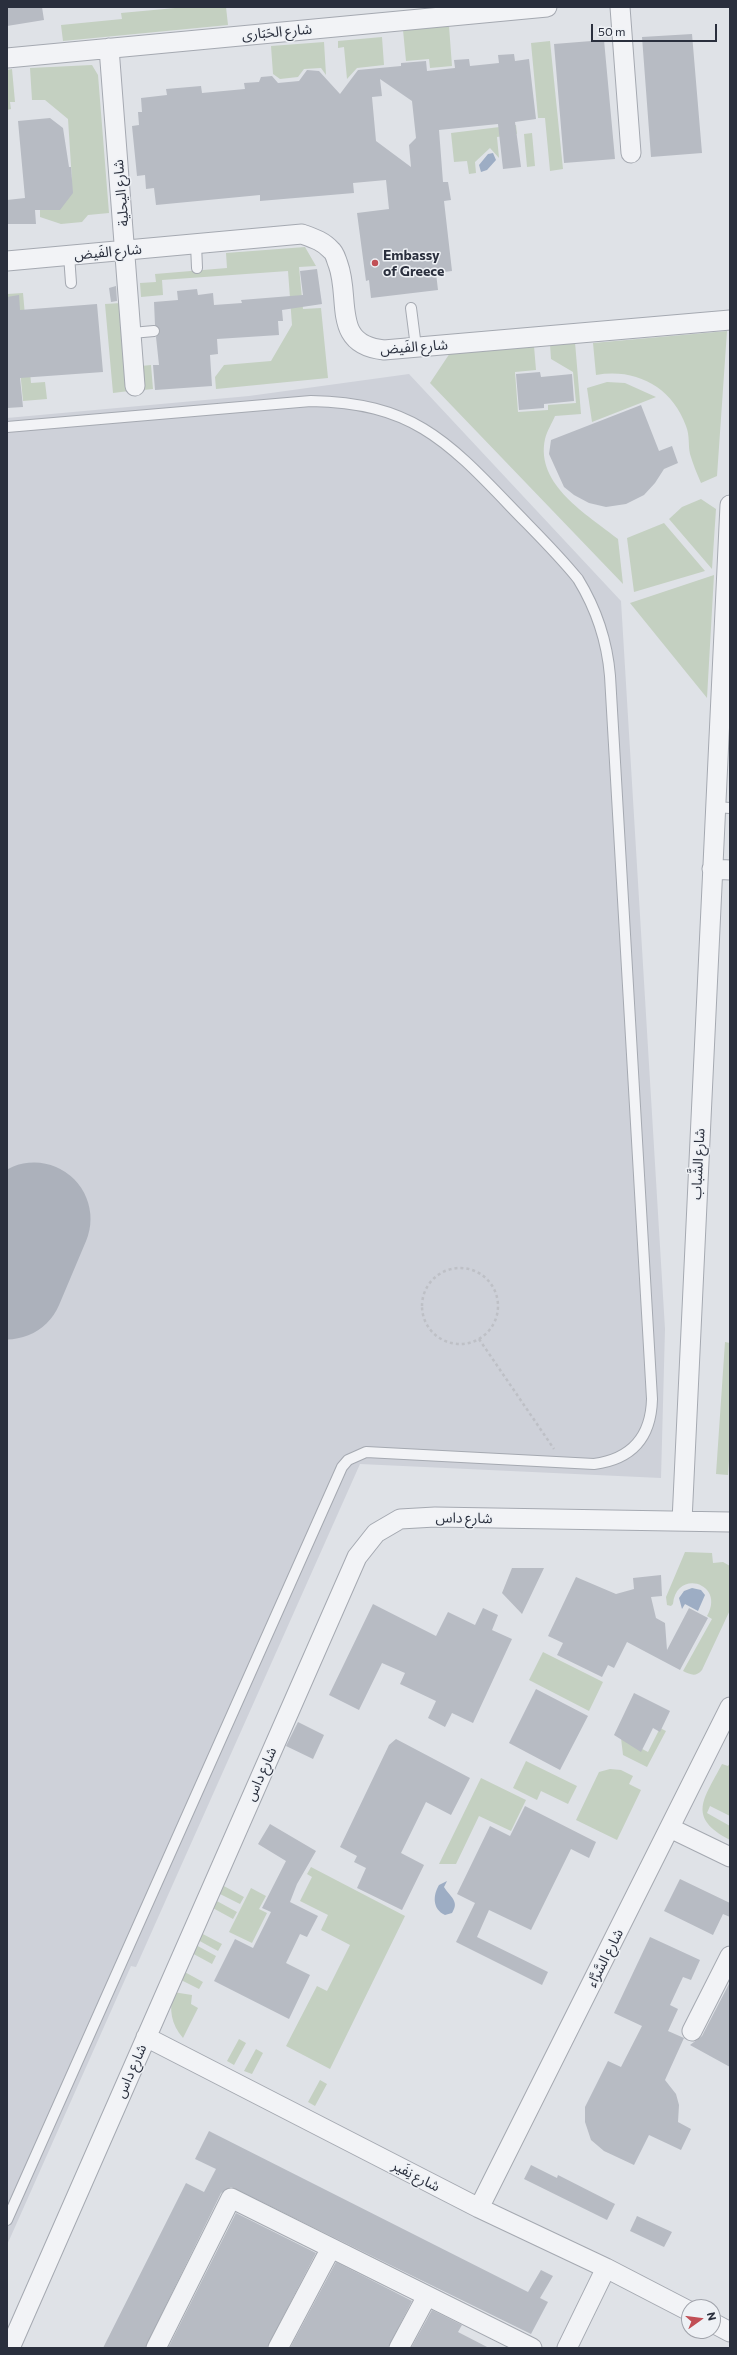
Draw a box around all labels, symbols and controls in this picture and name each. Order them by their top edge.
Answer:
scale bar [593,16,719,42]
street label: شارع الحَبَارى [241,21,313,43]
text: 50 m [598,24,626,38]
street label: شارع اليحلية [110,159,132,227]
street label: شارع الفَيض [73,241,143,263]
place label: Embassy of Greece [383,247,444,280]
marker: Embassy of Greece [370,258,380,268]
street label: شارع الفَيض [379,336,449,358]
street label: شارع الشَّباب [688,1128,708,1200]
street label: شارع داس [435,1509,493,1527]
street label: شارع داس [242,1745,280,1803]
street label: شارع السَّرَّاء [583,1926,627,1990]
street label: شارع داس [112,2042,150,2100]
street label: شارع نِفَير [389,2157,443,2195]
north arrow [681,2299,721,2339]
text: N [705,2311,719,2322]

